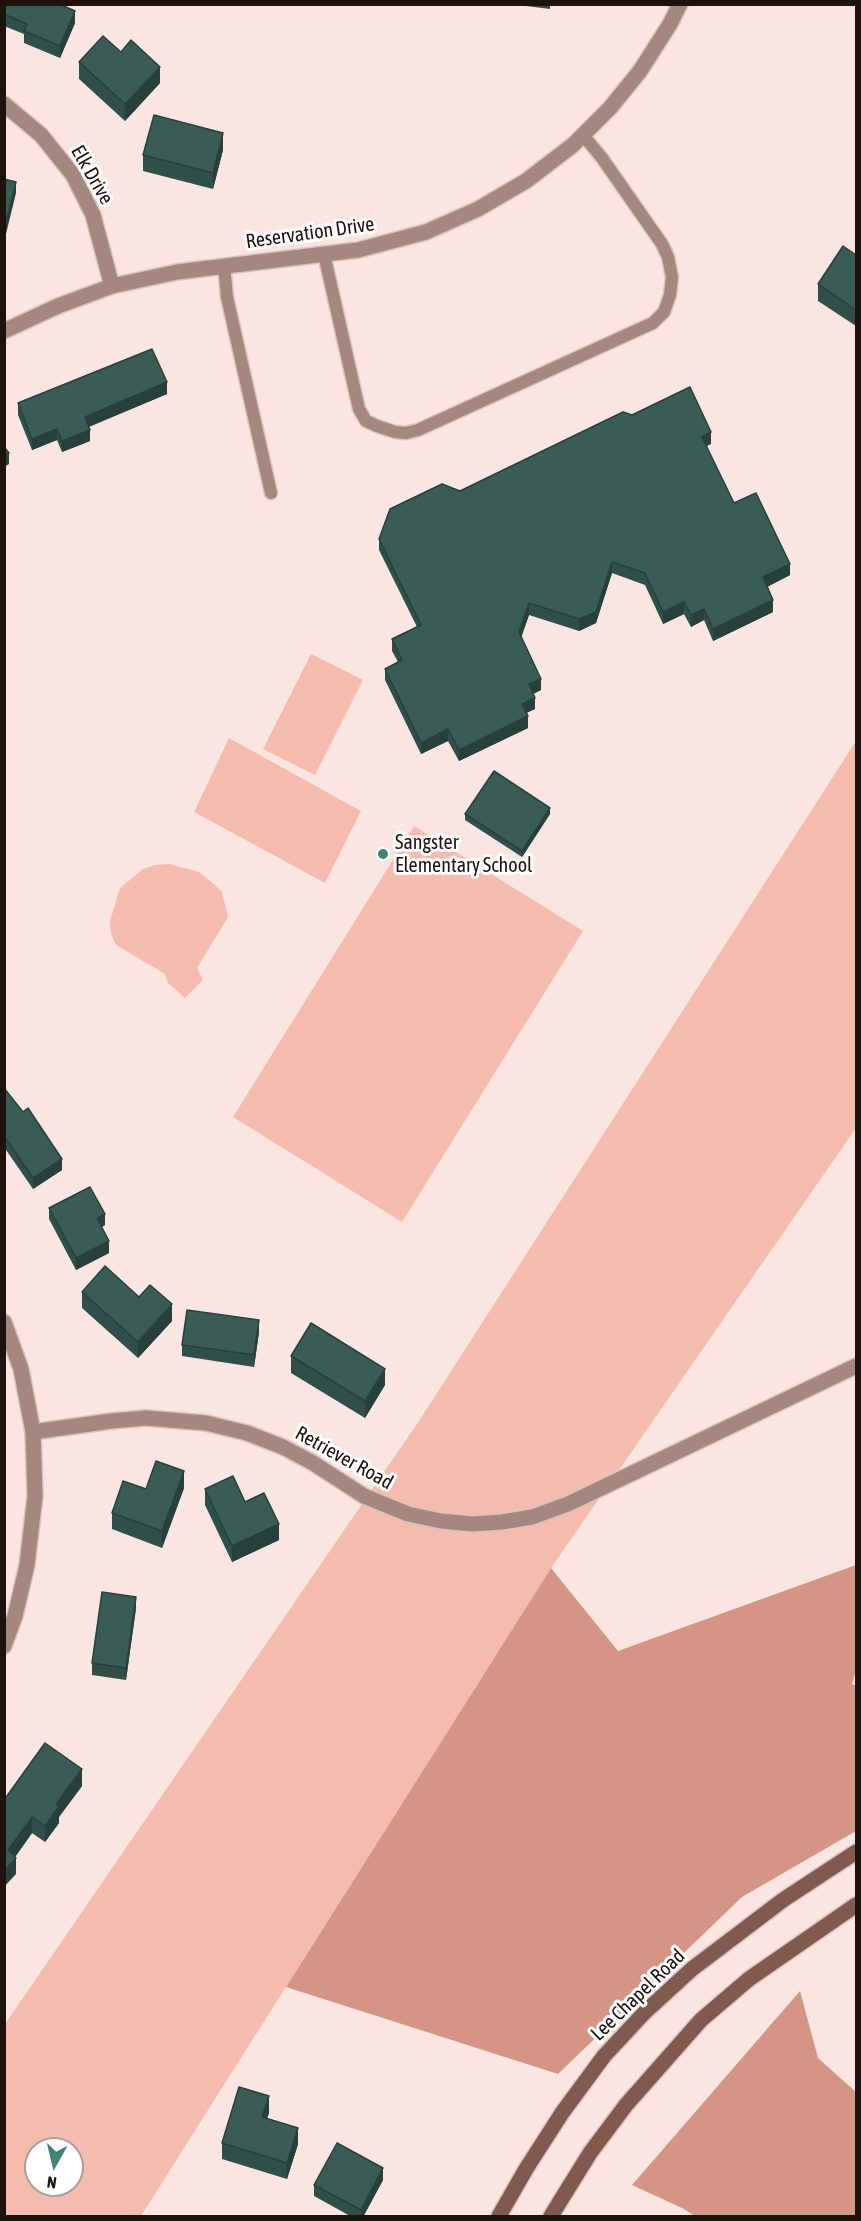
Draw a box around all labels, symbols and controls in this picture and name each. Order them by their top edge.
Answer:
street label: Elk Drive [66,141,118,209]
street label: Reservation Drive [244,212,376,254]
place label: Sangster Elementary School [395,831,532,878]
marker: Sangster Elementary School [376,847,390,861]
street label: Retriever Road [291,1421,397,1495]
street label: Lee Chapel Road [586,1944,690,2046]
north arrow [24,2137,84,2197]
text: N [46,2173,58,2192]

